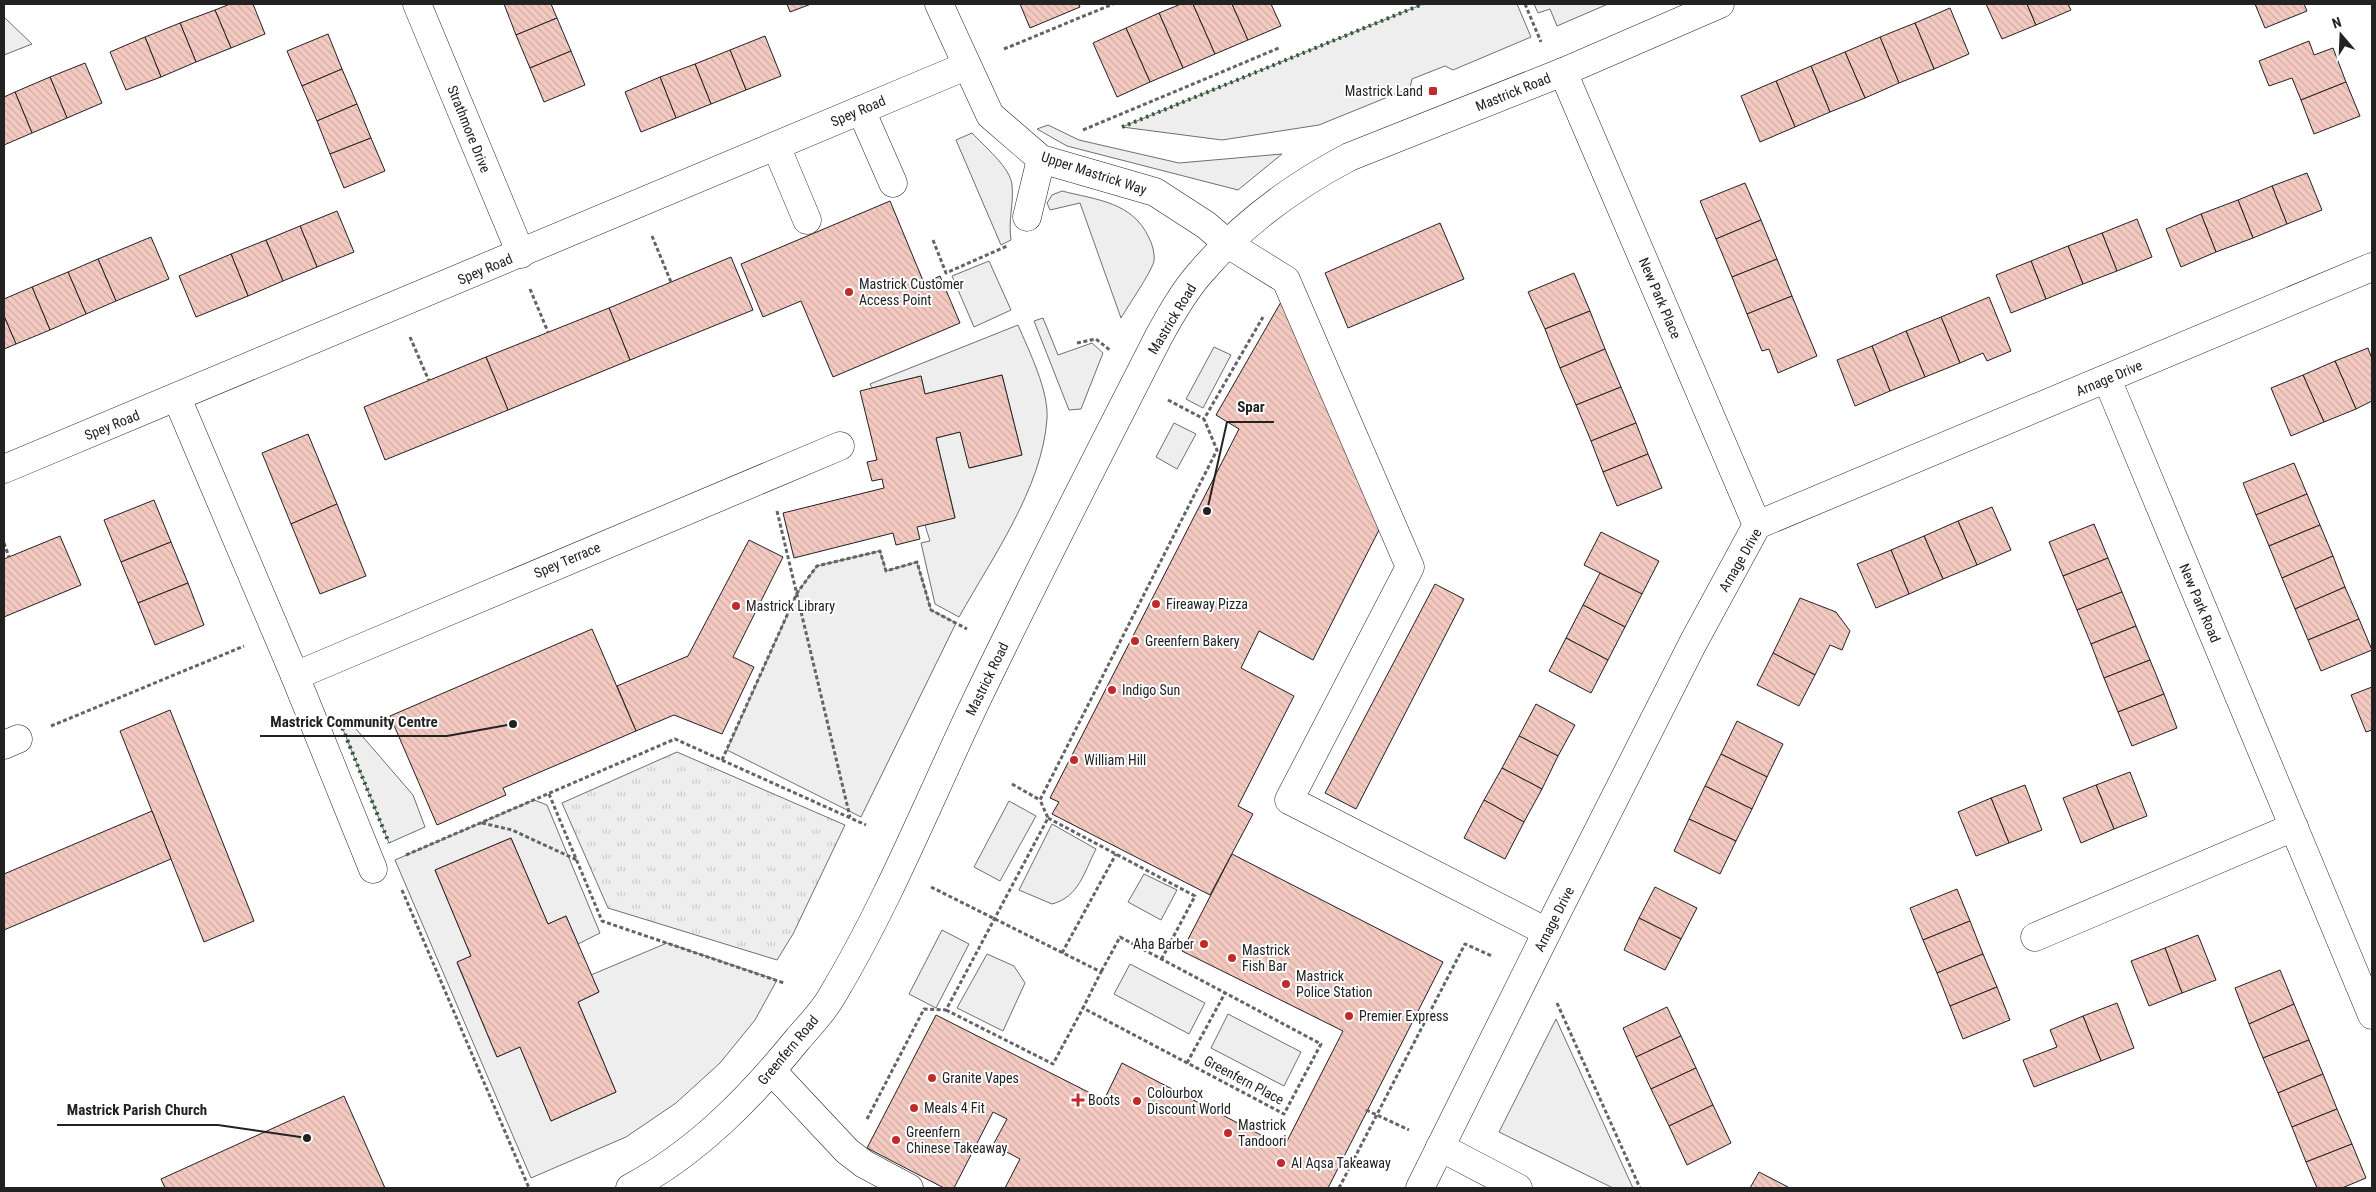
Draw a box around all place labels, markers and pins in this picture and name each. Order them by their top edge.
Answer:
place label: Mastrick Land [1345,83,1423,99]
marker: Mastrick Land [1427,85,1439,97]
place label: Mastrick Customer Access Point [859,276,964,308]
marker: Mastrick Customer Access Point [843,286,855,298]
callout: Spar [1227,392,1274,422]
place label: Fireaway Pizza [1166,596,1248,612]
place label: Mastrick Library [746,598,835,614]
marker: Fireaway Pizza [1150,598,1162,610]
marker: Mastrick Library [730,600,742,612]
place label: Greenfern Bakery [1145,633,1240,649]
marker: Greenfern Bakery [1129,635,1141,647]
place label: Indigo Sun [1122,682,1180,698]
marker: Indigo Sun [1106,684,1118,696]
callout: Mastrick Community Centre [260,706,447,736]
place label: William Hill [1084,752,1146,768]
marker: William Hill [1068,754,1080,766]
place label: Aha Barber [1133,936,1194,952]
marker: Aha Barber [1198,938,1210,950]
place label: Mastrick Fish Bar [1242,942,1291,974]
marker: Mastrick Fish Bar [1226,952,1238,964]
place label: Mastrick Police Station [1296,968,1373,1000]
marker: Mastrick Police Station [1280,978,1292,990]
place label: Premier Express [1359,1008,1449,1024]
marker: Premier Express [1343,1010,1355,1022]
place label: Granite Vapes [942,1070,1019,1086]
marker: Granite Vapes [926,1072,938,1084]
place label: Colourbox Discount World [1147,1085,1231,1117]
place label: Boots [1088,1092,1120,1108]
marker: Boots [1072,1094,1084,1106]
callout: Mastrick Parish Church [57,1095,218,1125]
marker: Colourbox Discount World [1131,1095,1143,1107]
place label: Meals 4 Fit [924,1100,985,1116]
marker: Meals 4 Fit [908,1102,920,1114]
place label: Mastrick Tandoori [1238,1117,1287,1149]
place label: Greenfern Chinese Takeaway [906,1124,1008,1156]
marker: Mastrick Tandoori [1222,1127,1234,1139]
marker: Greenfern Chinese Takeaway [890,1134,902,1146]
place label: Al Aqsa Takeaway [1291,1155,1391,1171]
marker: Al Aqsa Takeaway [1275,1157,1287,1169]

